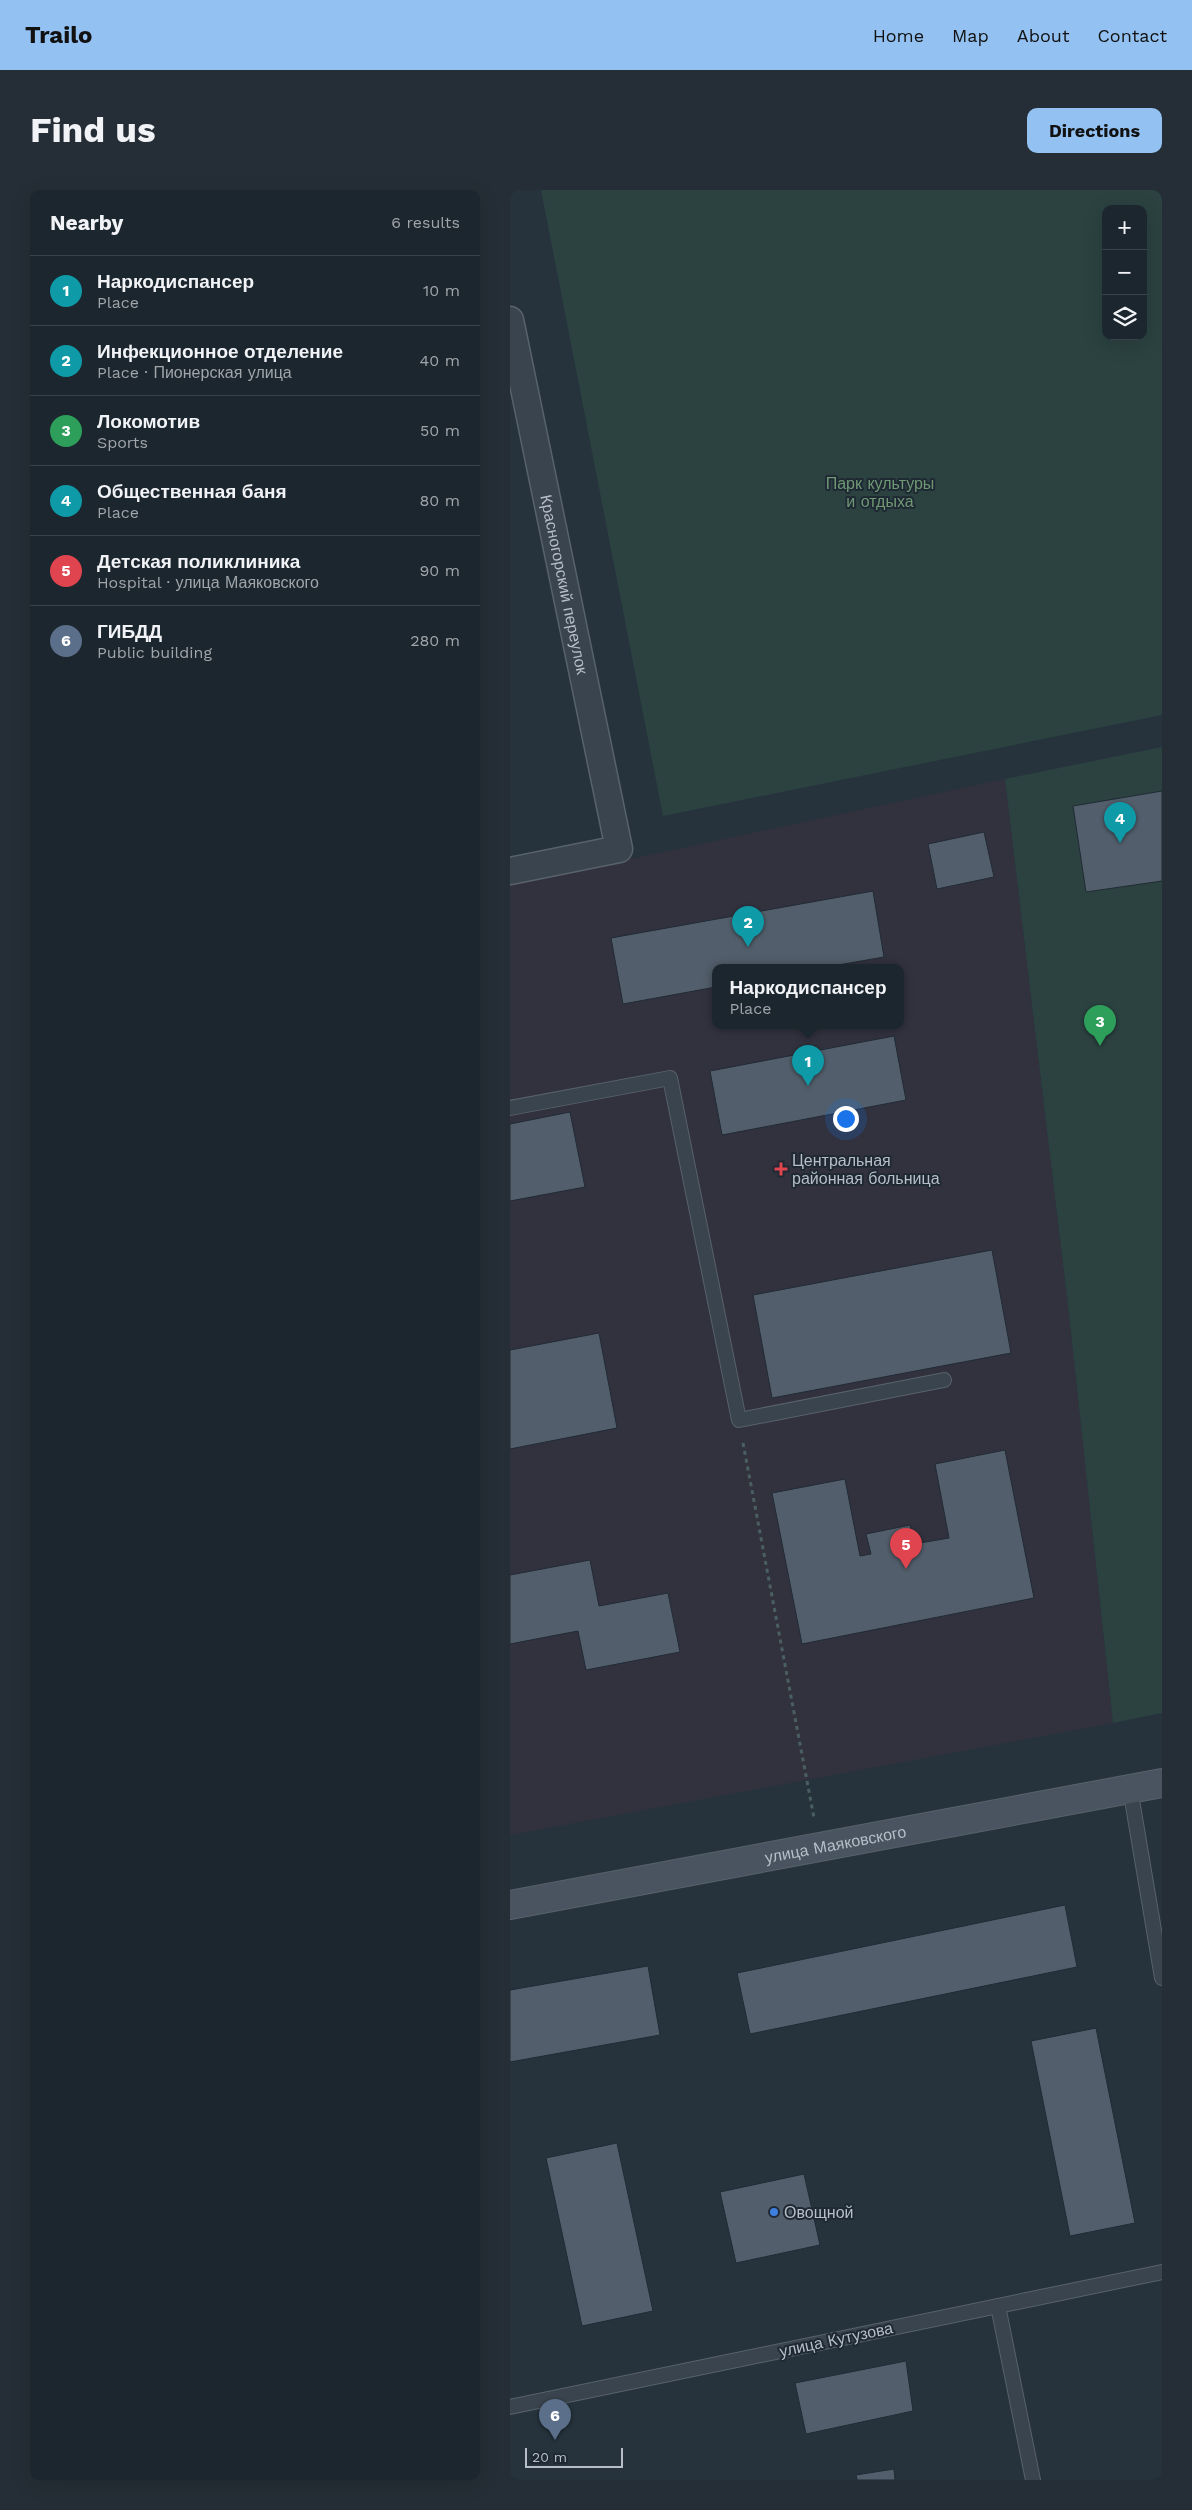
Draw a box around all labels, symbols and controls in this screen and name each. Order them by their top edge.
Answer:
text: Trailo [25,21,92,49]
text: Home [873,25,924,46]
text: Map [952,25,989,46]
text: About [1017,25,1069,46]
text: Contact [1097,25,1167,46]
button: Directions [1027,108,1162,153]
text: Find us [30,109,156,151]
map controls [1102,205,1147,340]
button: + [1102,205,1147,250]
text: Nearby [50,210,123,235]
text: 6 results [391,213,460,232]
button: − [1102,250,1147,295]
text: Наркодиспансер [97,270,254,293]
text: 1 [63,281,69,300]
text: 10 m [423,281,460,300]
text: Place [97,293,139,312]
button: layers [1102,295,1147,340]
text: Инфекционное отделение [97,340,343,363]
text: 2 [61,351,71,370]
text: 40 m [420,351,460,370]
text: Place · Пионерская улица [97,363,292,382]
text: Локомотив [97,410,200,433]
text: 3 [61,421,71,440]
text: 50 m [420,421,460,440]
text: Sports [97,433,148,452]
park label: Парк культуры и отдыха [826,474,934,511]
text: Общественная баня [97,480,287,503]
text: 4 [61,491,71,510]
text: 80 m [419,491,460,510]
street label: Красногорский переулок [536,493,592,677]
text: Place [97,503,139,522]
text: Детская поликлиника [97,550,300,573]
text: 5 [61,561,71,580]
text: 90 m [419,561,460,580]
text: Hospital · улица Маяковского [97,573,319,592]
text: ГИБДД [97,620,162,643]
text: 6 [61,631,71,650]
text: 280 m [410,631,460,650]
text: Public building [97,643,212,662]
pin: 4 [1104,802,1136,843]
pin: 2 [732,906,764,947]
popup [712,964,904,1029]
text: Наркодиспансер [729,976,887,999]
text: Place [729,999,771,1018]
pin: 3 [1084,1005,1116,1046]
pin: 1 [792,1045,824,1086]
your location [833,1106,859,1132]
place label: Центральная районная больница [792,1151,940,1188]
marker: Центральная районная больница [774,1162,788,1176]
pin: 5 [890,1528,922,1569]
street label: улица Маяковского [763,1822,908,1867]
place label: Овощной [784,2203,854,2222]
marker: Овощной [768,2206,780,2218]
street label: улица Кутузова [778,2318,895,2361]
pin: 6 [539,2399,571,2440]
scale bar [525,2445,622,2468]
text: 20 m [532,2449,567,2465]

